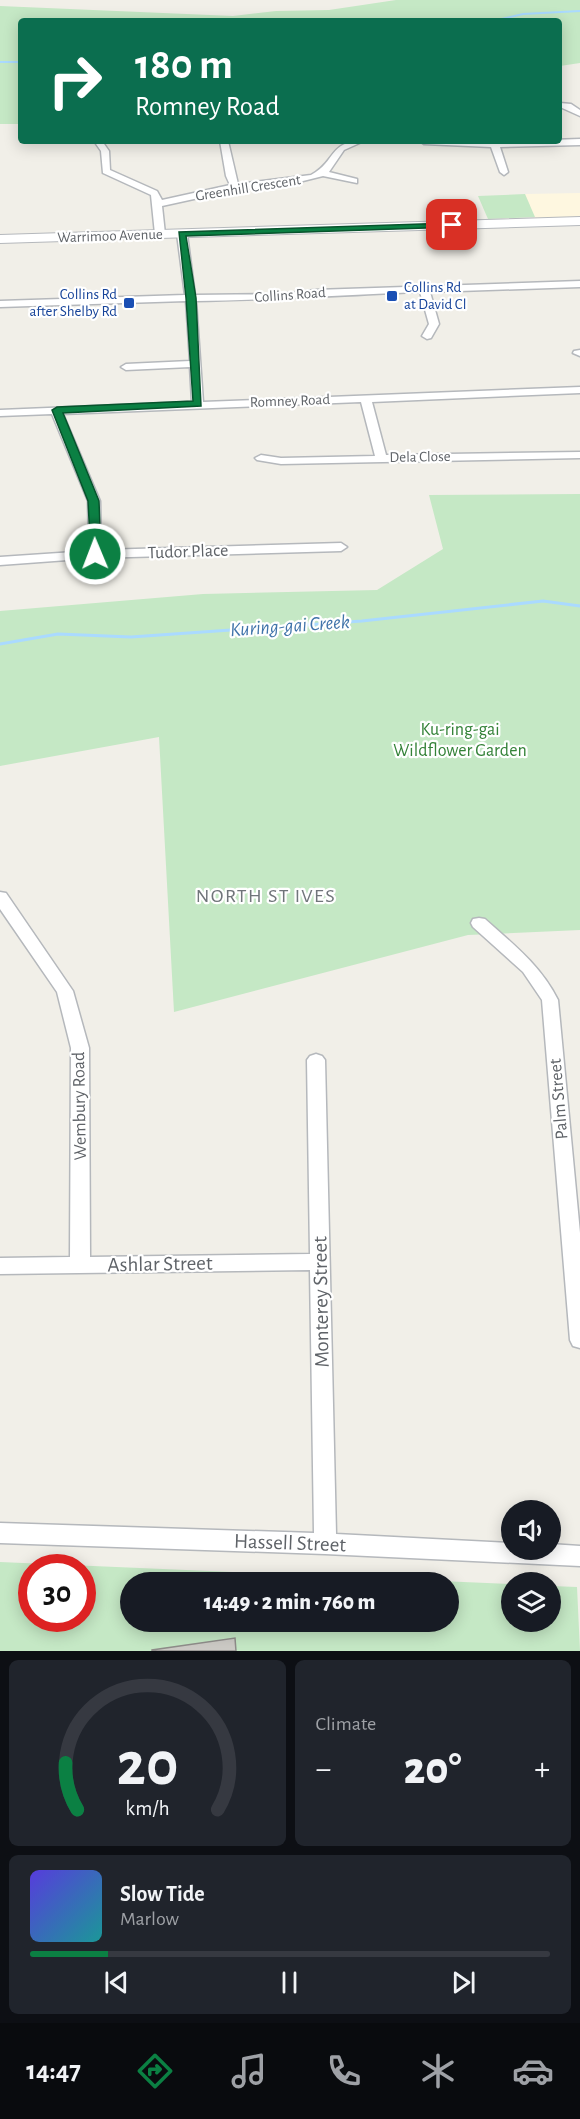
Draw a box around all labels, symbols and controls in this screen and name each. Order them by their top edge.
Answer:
icon: right [36,42,114,120]
text: 180 m [135,44,233,86]
text: Romney Road [135,93,279,120]
street label: Greenhill Crescent [194,172,302,204]
pin [426,199,477,250]
icon: arrive [435,208,468,241]
street label: Warrimoo Avenue [57,227,163,245]
place label: Collins Rd at David Cl [404,280,466,312]
street label: Collins Road [254,285,326,305]
place label: Collins Rd after Shelby Rd [29,287,117,319]
marker: Collins Rd at David Cl [385,289,399,303]
marker: Collins Rd after Shelby Rd [122,296,136,310]
street label: Romney Road [250,392,331,410]
street label: Dela Close [389,449,451,465]
position arrow [63,522,127,586]
street label: Tudor Place [147,542,229,562]
water label: Kuring-gai Creek [229,612,351,640]
park label: Ku-ring-gai Wildflower Garden [393,721,527,760]
district label: NORTH ST IVES [196,886,336,906]
street label: Wembury Road [70,1051,90,1161]
street label: Palm Street [546,1057,572,1140]
street label: Monterey Street [309,1236,333,1368]
street label: Ashlar Street [107,1253,213,1275]
map controls [501,1500,561,1632]
button: sound [501,1500,561,1560]
street label: Hassell Street [234,1531,347,1555]
speed limit sign: 30 [18,1554,96,1632]
button: layers [501,1572,561,1632]
text: 14:49 · 2 min · 760 m [204,1591,375,1613]
text: Climate [316,1714,376,1734]
text: 20 [116,1734,178,1796]
text: 20° [404,1747,462,1792]
text: − [316,1753,331,1786]
text: + [534,1753,550,1786]
text: km/h [125,1798,169,1819]
text: Slow Tide [120,1883,205,1905]
text: Marlow [120,1909,179,1929]
icon: previous [100,1966,133,1999]
icon: pause [273,1966,306,1999]
icon: next [447,1966,480,1999]
icon: directions [134,2050,176,2092]
icon: music [228,2050,270,2092]
icon: phone [323,2050,365,2092]
icon: climate [417,2050,459,2092]
icon: car [512,2050,554,2092]
text: 14:47 [26,2057,81,2084]

